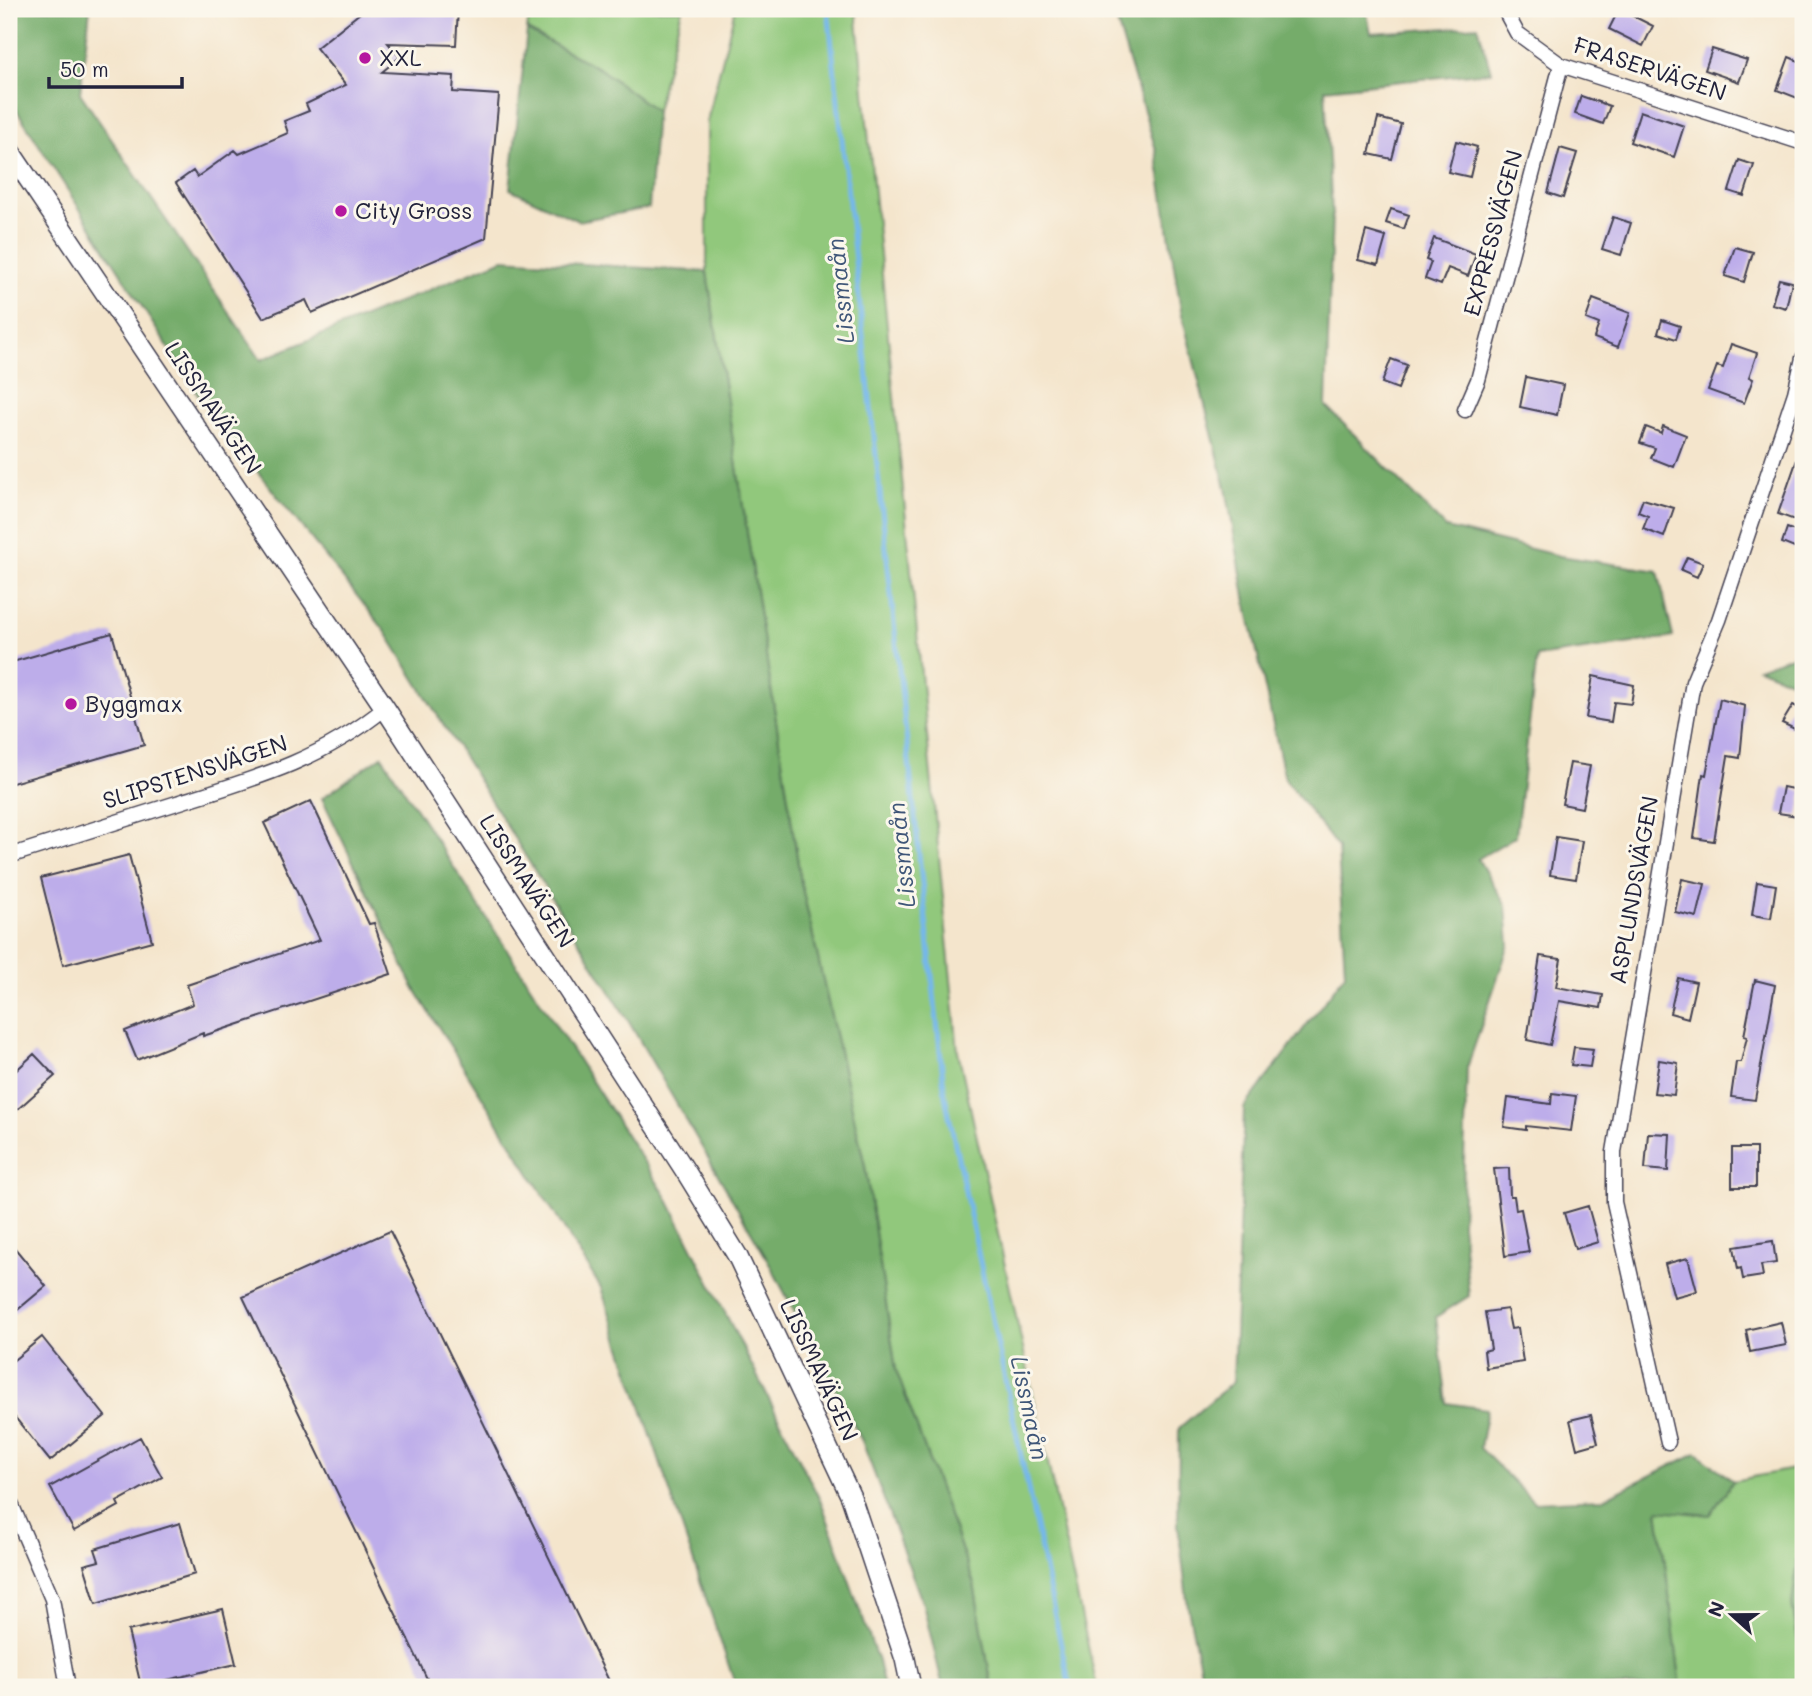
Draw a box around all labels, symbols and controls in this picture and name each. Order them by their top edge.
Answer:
street label: FRASERVÄGEN [1570,29,1730,107]
place label: XXL [379,42,422,72]
scale bar [49,46,182,90]
marker: XXL [357,50,373,66]
text: 50 m [60,55,109,82]
street label: EXPRESSVÄGEN [1455,146,1529,319]
place label: City Gross [355,195,473,225]
marker: City Gross [333,203,349,219]
water label: Lissmaån [819,237,860,345]
street label: LISSMAVÄGEN [159,335,269,479]
place label: Byggmax [85,688,182,718]
marker: Byggmax [63,696,79,712]
street label: SLIPSTENSVÄGEN [99,727,291,815]
street label: ASPLUNDSVÄGEN [1602,793,1664,986]
water label: Lissmaån [880,801,921,909]
street label: LISSMAVÄGEN [474,808,582,953]
street label: LISSMAVÄGEN [774,1294,866,1445]
water label: Lissmaån [1004,1353,1057,1463]
north arrow [1696,1580,1766,1650]
text: N [1701,1598,1730,1620]

